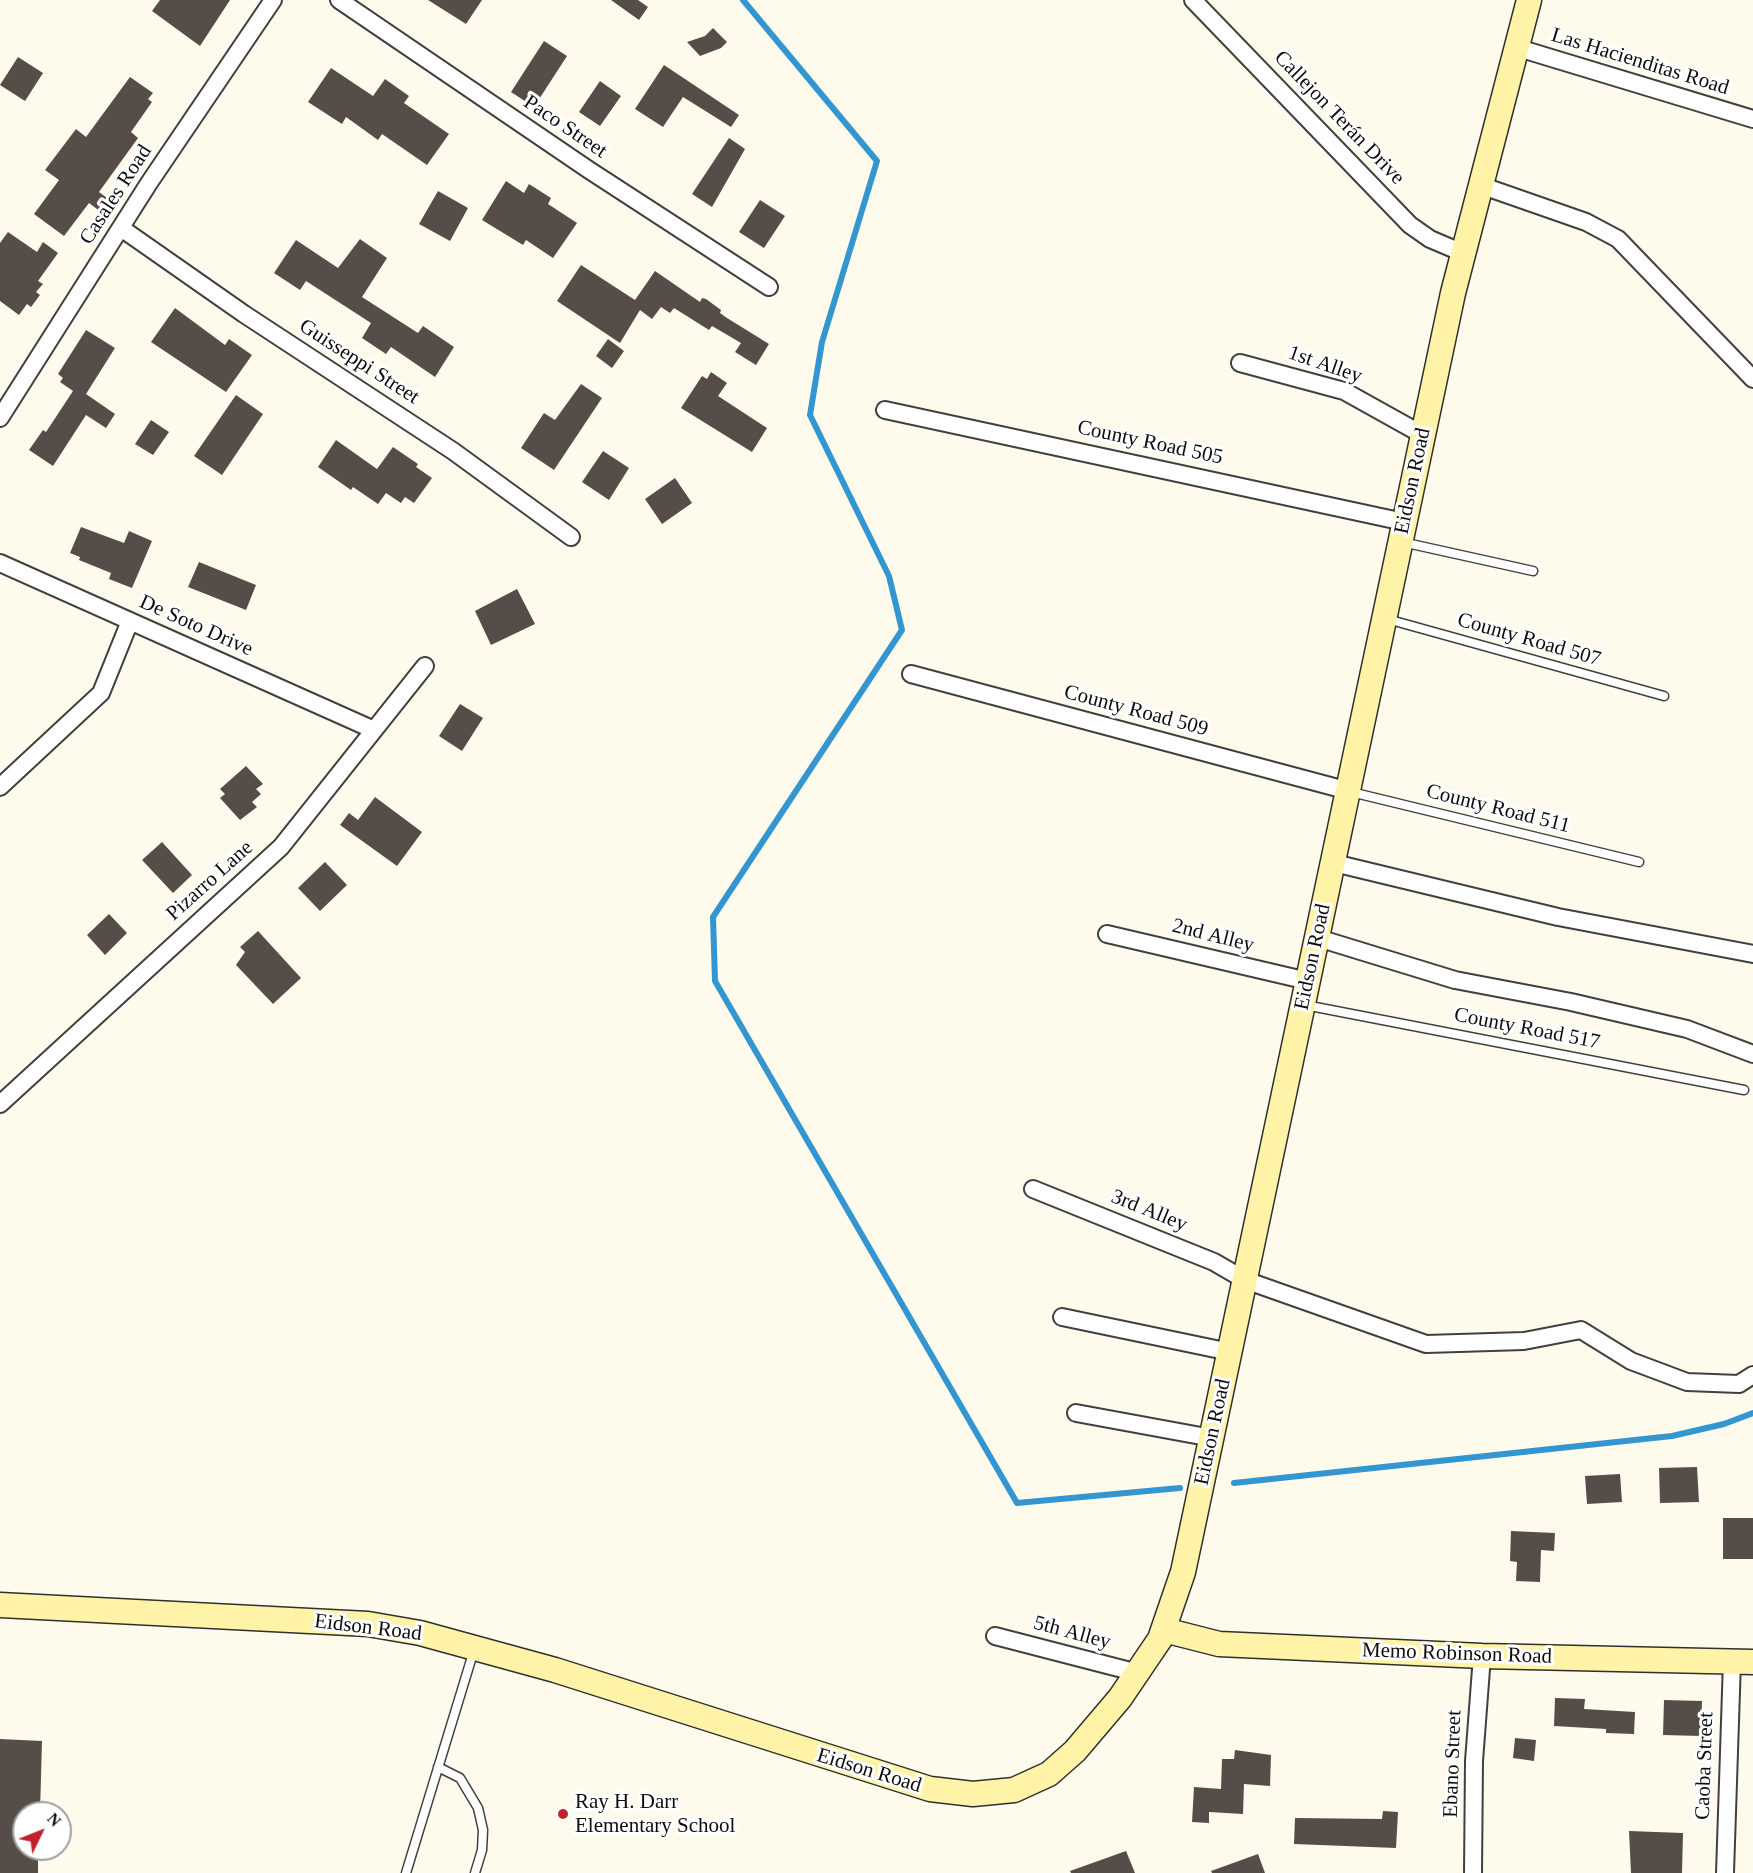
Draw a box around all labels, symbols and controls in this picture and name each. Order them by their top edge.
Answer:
street label: Las Hacienditas Road [1548,23,1732,101]
street label: Callejon Terán Drive [1268,46,1410,190]
street label: Paco Street [519,90,611,164]
street label: Casales Road [74,140,158,250]
street label: Guisseppi Street [294,314,424,410]
street label: 1st Alley [1285,341,1365,389]
street label: County Road 505 [1075,415,1225,471]
street label: Eidson Road [1389,426,1437,536]
street label: De Soto Drive [135,590,257,662]
street label: County Road 507 [1454,607,1604,673]
street label: County Road 509 [1061,680,1211,742]
street label: County Road 511 [1423,779,1573,839]
street label: Pizarro Lane [161,836,259,926]
street label: Eidson Road [1289,902,1337,1012]
street label: 2nd Alley [1169,914,1257,958]
street label: County Road 517 [1452,1002,1602,1056]
street label: 3rd Alley [1107,1184,1191,1238]
street label: Eidson Road [1189,1377,1237,1487]
street label: Eidson Road [313,1609,423,1647]
street label: 5th Alley [1031,1611,1113,1655]
street label: Memo Robinson Road [1362,1638,1552,1670]
street label: Ebano Street [1439,1710,1467,1818]
street label: Caoba Street [1691,1712,1719,1820]
street label: Eidson Road [814,1743,924,1799]
place label: Ray H. Darr Elementary School [575,1789,735,1839]
north arrow [12,1801,72,1861]
marker: Ray H. Darr Elementary School [556,1807,570,1821]
text: N [44,1810,64,1830]

